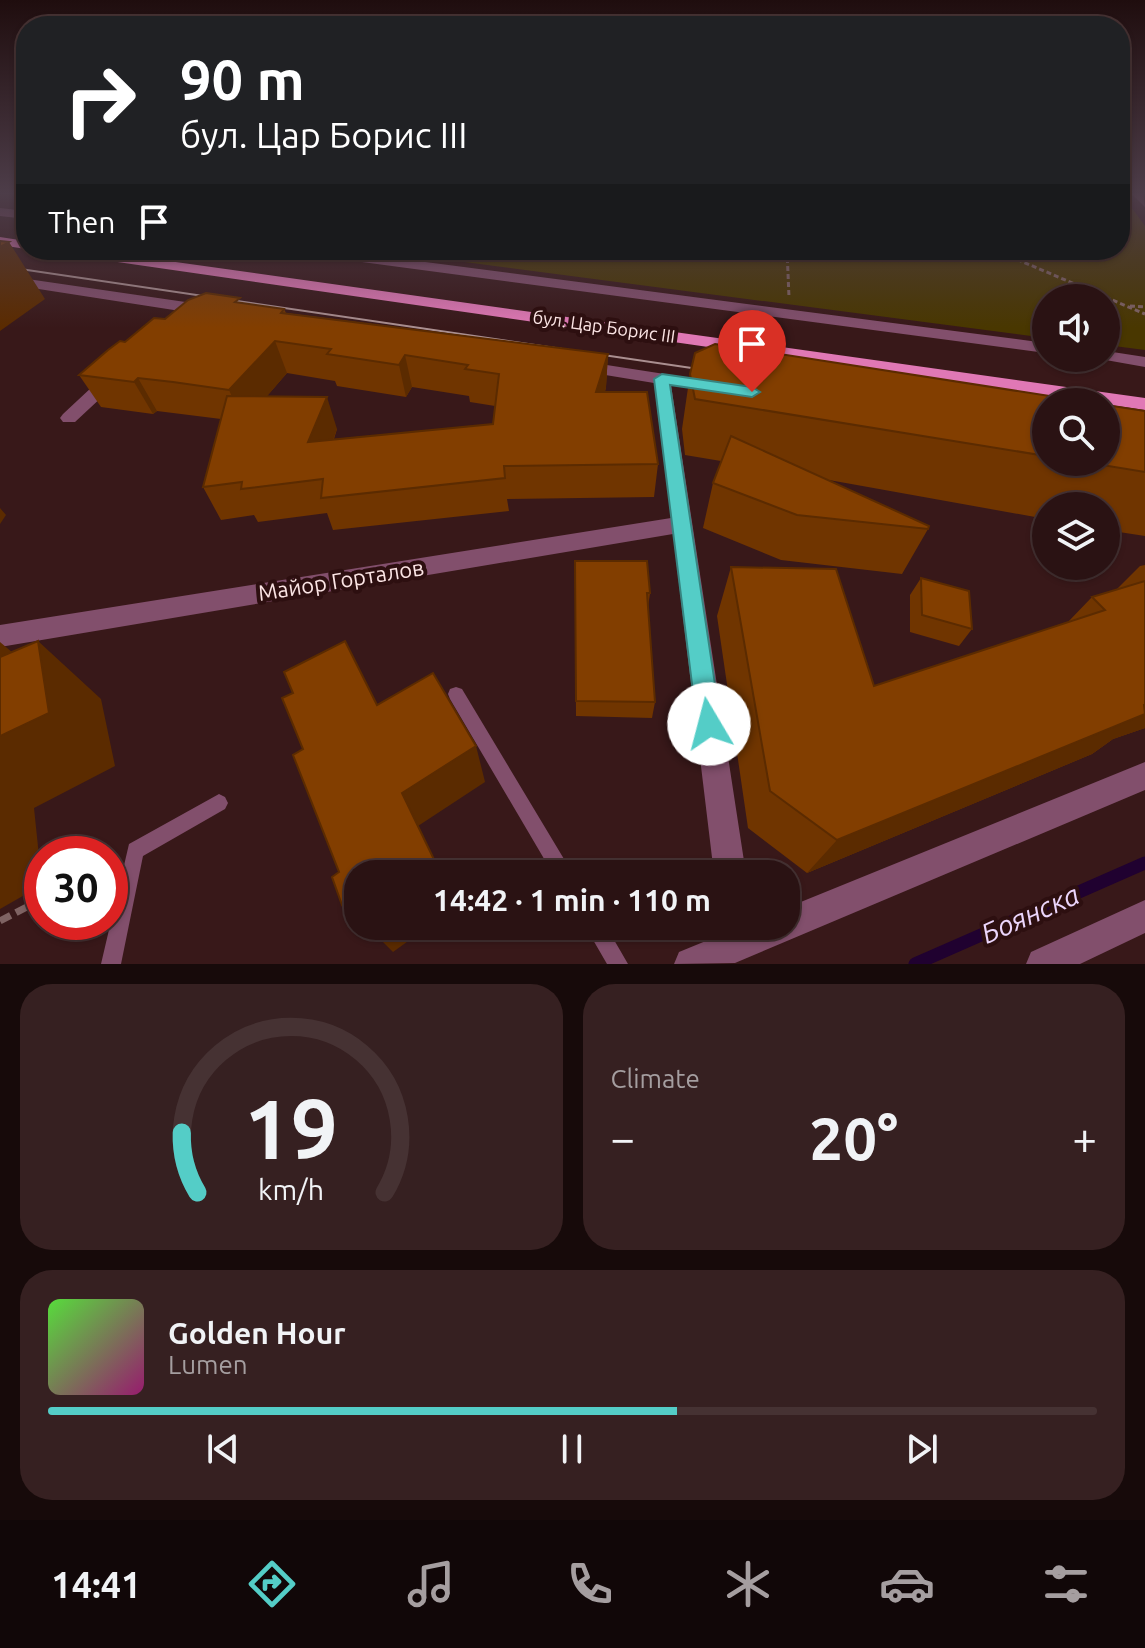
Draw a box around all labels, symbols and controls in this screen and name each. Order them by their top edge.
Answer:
icon: right [48,48,152,152]
text: 90 m [180,48,305,111]
text: бул. Цар Борис III [180,114,467,155]
icon: arrive [132,200,176,244]
text: Then [48,205,116,239]
map controls [1032,284,1120,580]
button: sound [1032,284,1120,372]
street label: бул. Цар Борис III [532,306,677,346]
pin [718,310,786,392]
icon: arrive [730,322,774,366]
button: search [1032,388,1120,476]
button: layers [1032,492,1120,580]
street label: Майор Горталов [256,554,426,605]
position arrow [667,682,751,766]
speed limit sign: 30 [24,836,128,940]
water label: Боянска [976,878,1084,949]
text: 14:42 · 1 min · 110 m [433,883,711,917]
text: Climate [611,1064,700,1093]
text: 19 [244,1081,338,1175]
text: 20° [809,1104,898,1171]
text: − [611,1113,635,1162]
text: + [1072,1113,1097,1162]
text: km/h [258,1173,324,1205]
text: Golden Hour [168,1316,346,1350]
text: Lumen [168,1350,248,1379]
icon: previous [201,1427,245,1471]
icon: pause [550,1427,594,1471]
icon: next [900,1427,944,1471]
icon: directions [244,1556,300,1612]
icon: music [403,1556,459,1612]
icon: phone [562,1556,618,1612]
icon: climate [720,1556,776,1612]
icon: car [879,1556,935,1612]
icon: filters [1038,1556,1094,1612]
text: 14:41 [51,1564,141,1605]

